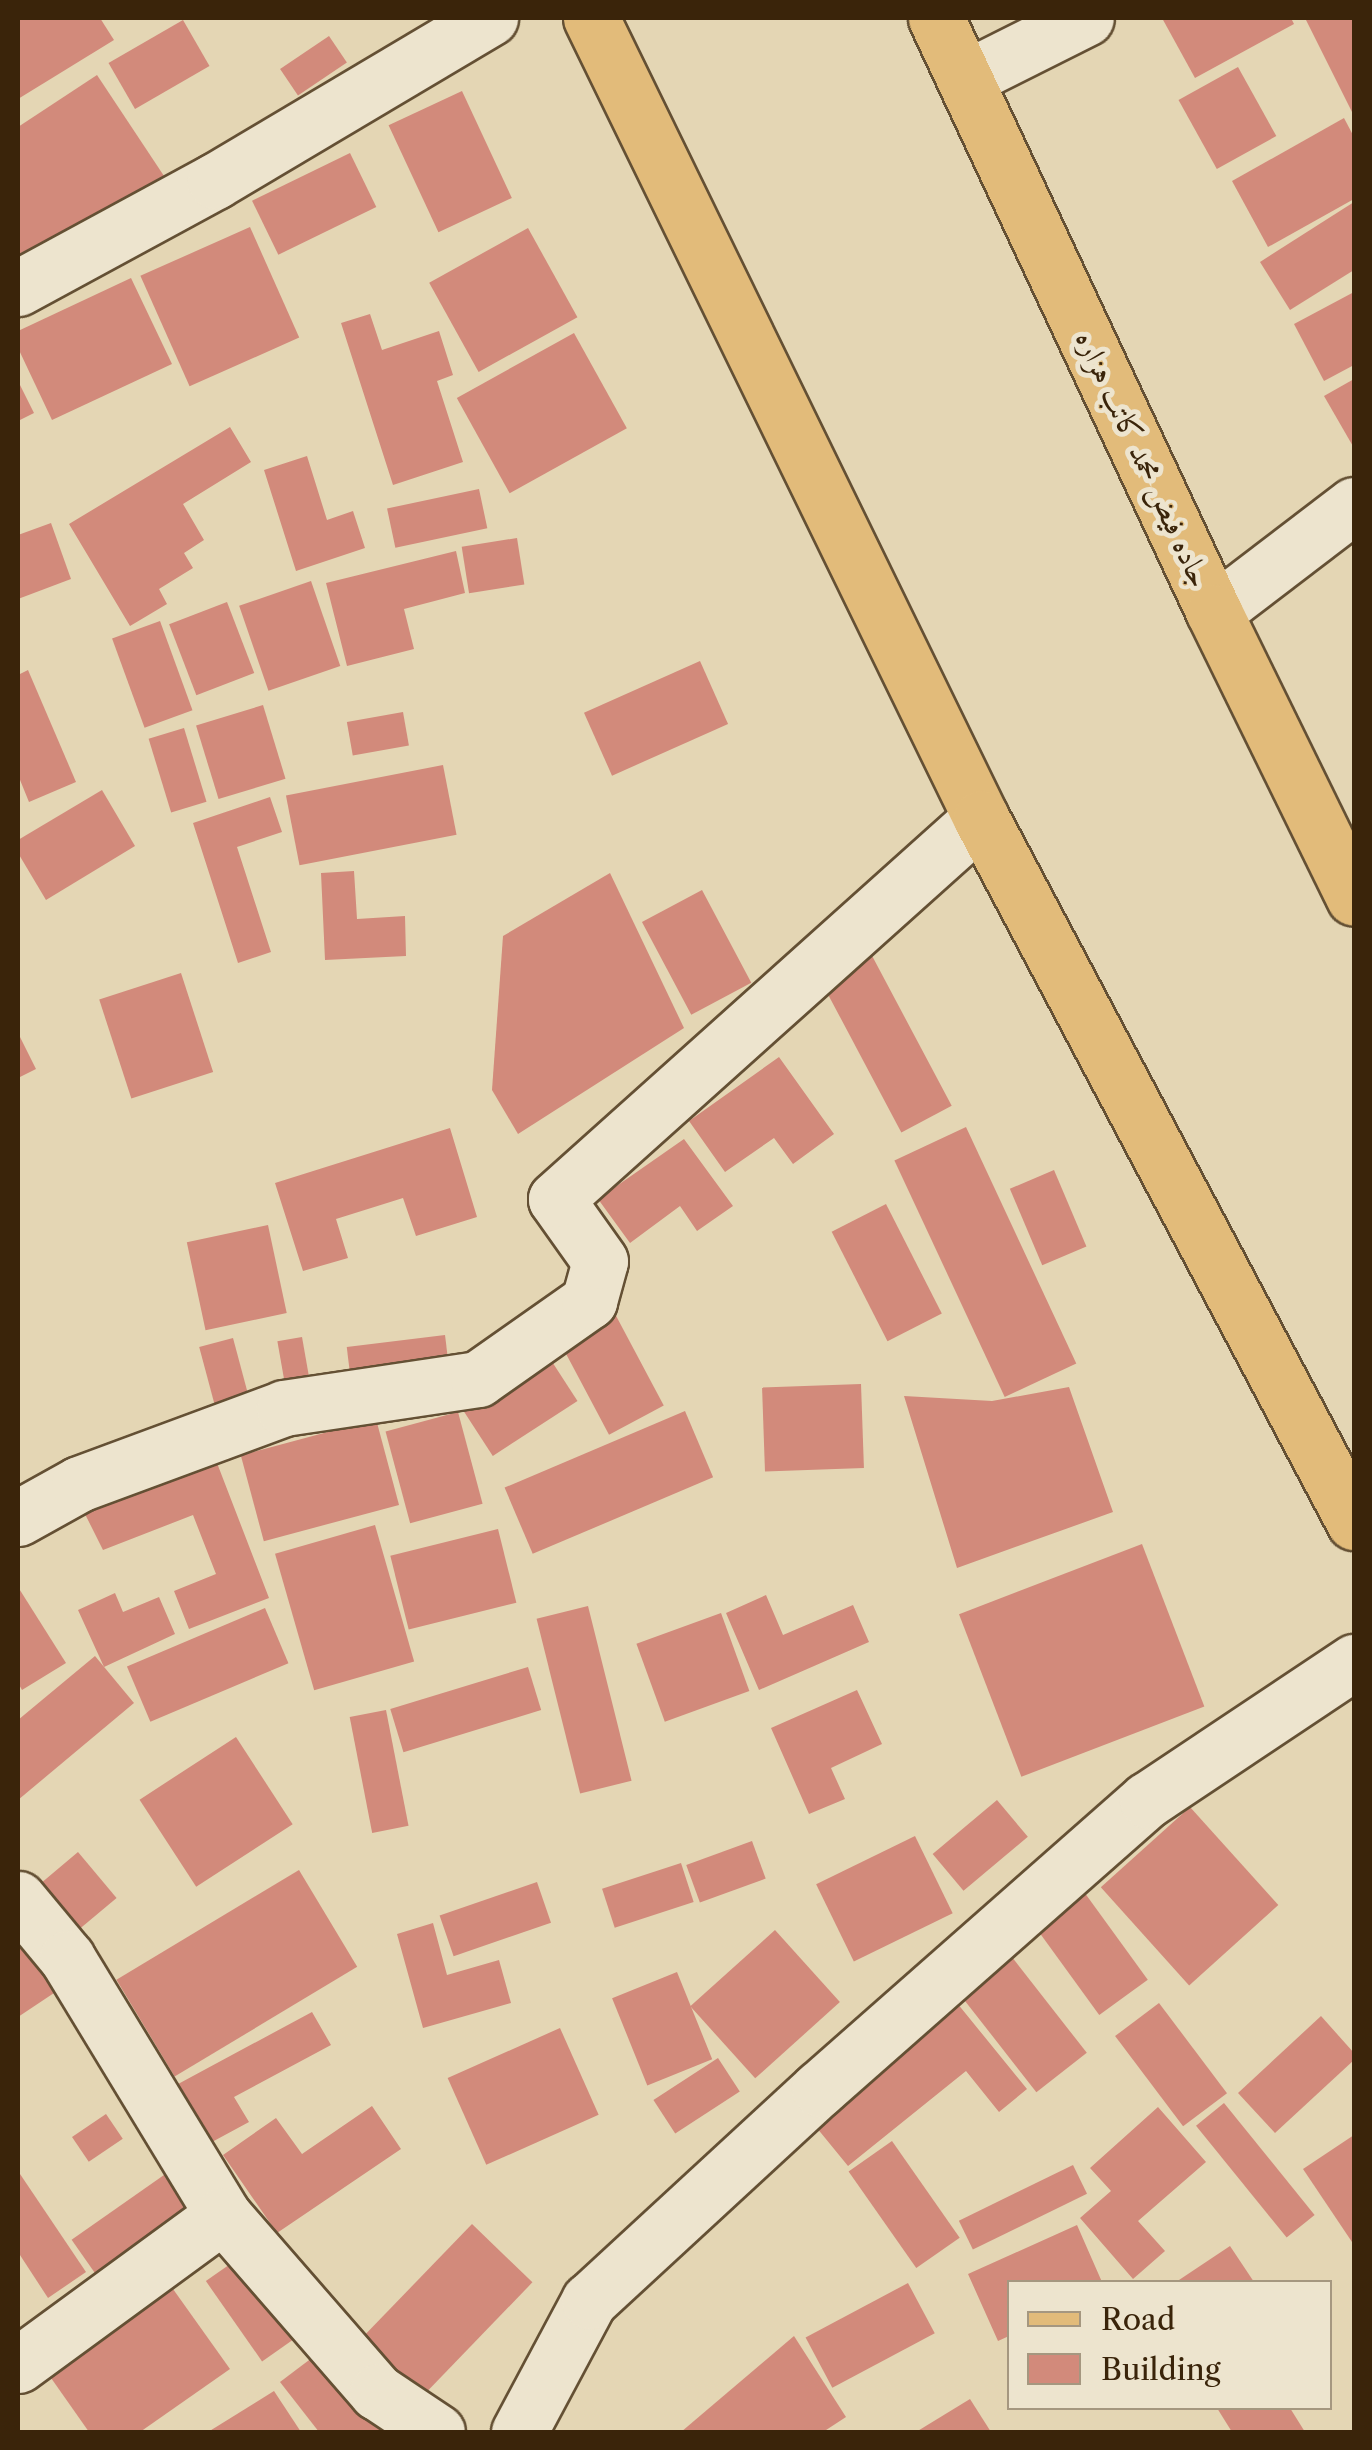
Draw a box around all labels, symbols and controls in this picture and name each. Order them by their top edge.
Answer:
street label: جاده فیض محمد کاتب هزاره [1068,325,1218,593]
legend [1007,2280,1332,2410]
text: Road [1101,2301,1175,2338]
text: Building [1101,2351,1221,2388]

